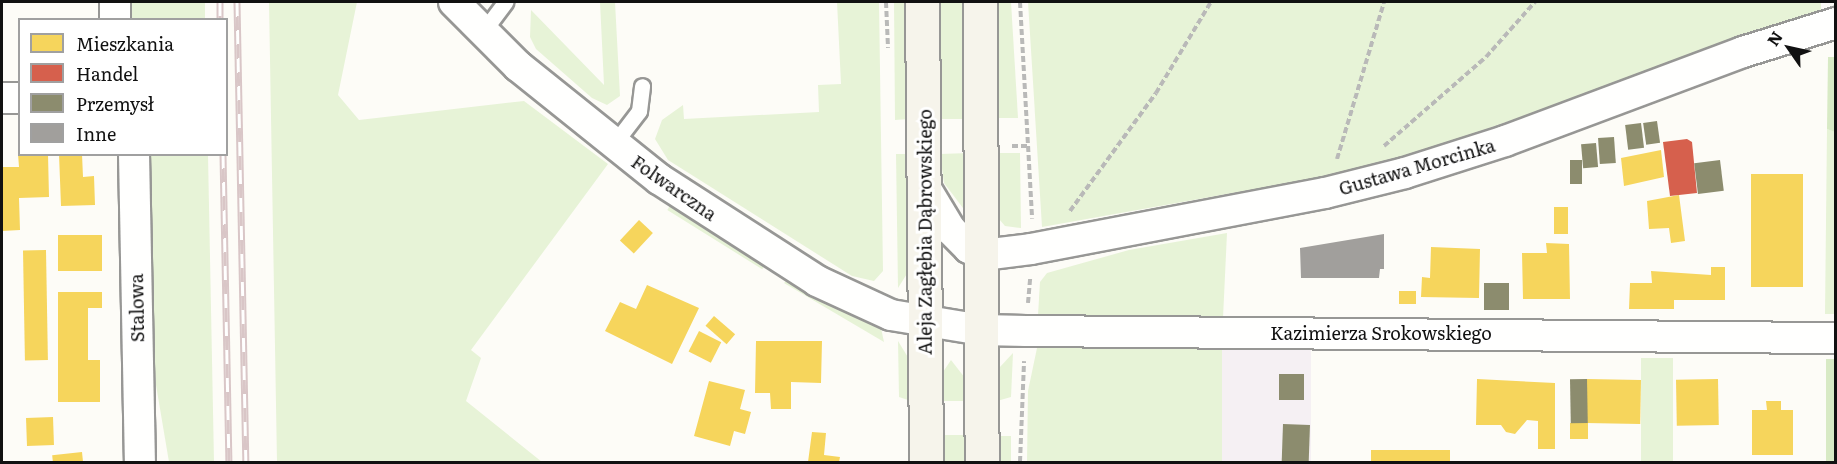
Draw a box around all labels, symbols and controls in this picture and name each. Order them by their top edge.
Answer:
legend [18,18,228,156]
north arrow [1759,18,1819,78]
text: N [1760,26,1788,50]
text: Mieszkania [76,30,174,57]
text: Handel [76,60,138,87]
text: Przemysł [76,90,154,117]
street label: Aleja Zagłębia Dąbrowskiego [914,109,936,355]
text: Inne [76,120,116,147]
street label: Gustawa Morcinka [1336,134,1498,200]
street label: Folwarczna [627,151,721,225]
street label: Stalowa [126,274,148,342]
street label: Kazimierza Srokowskiego [1270,322,1492,344]

